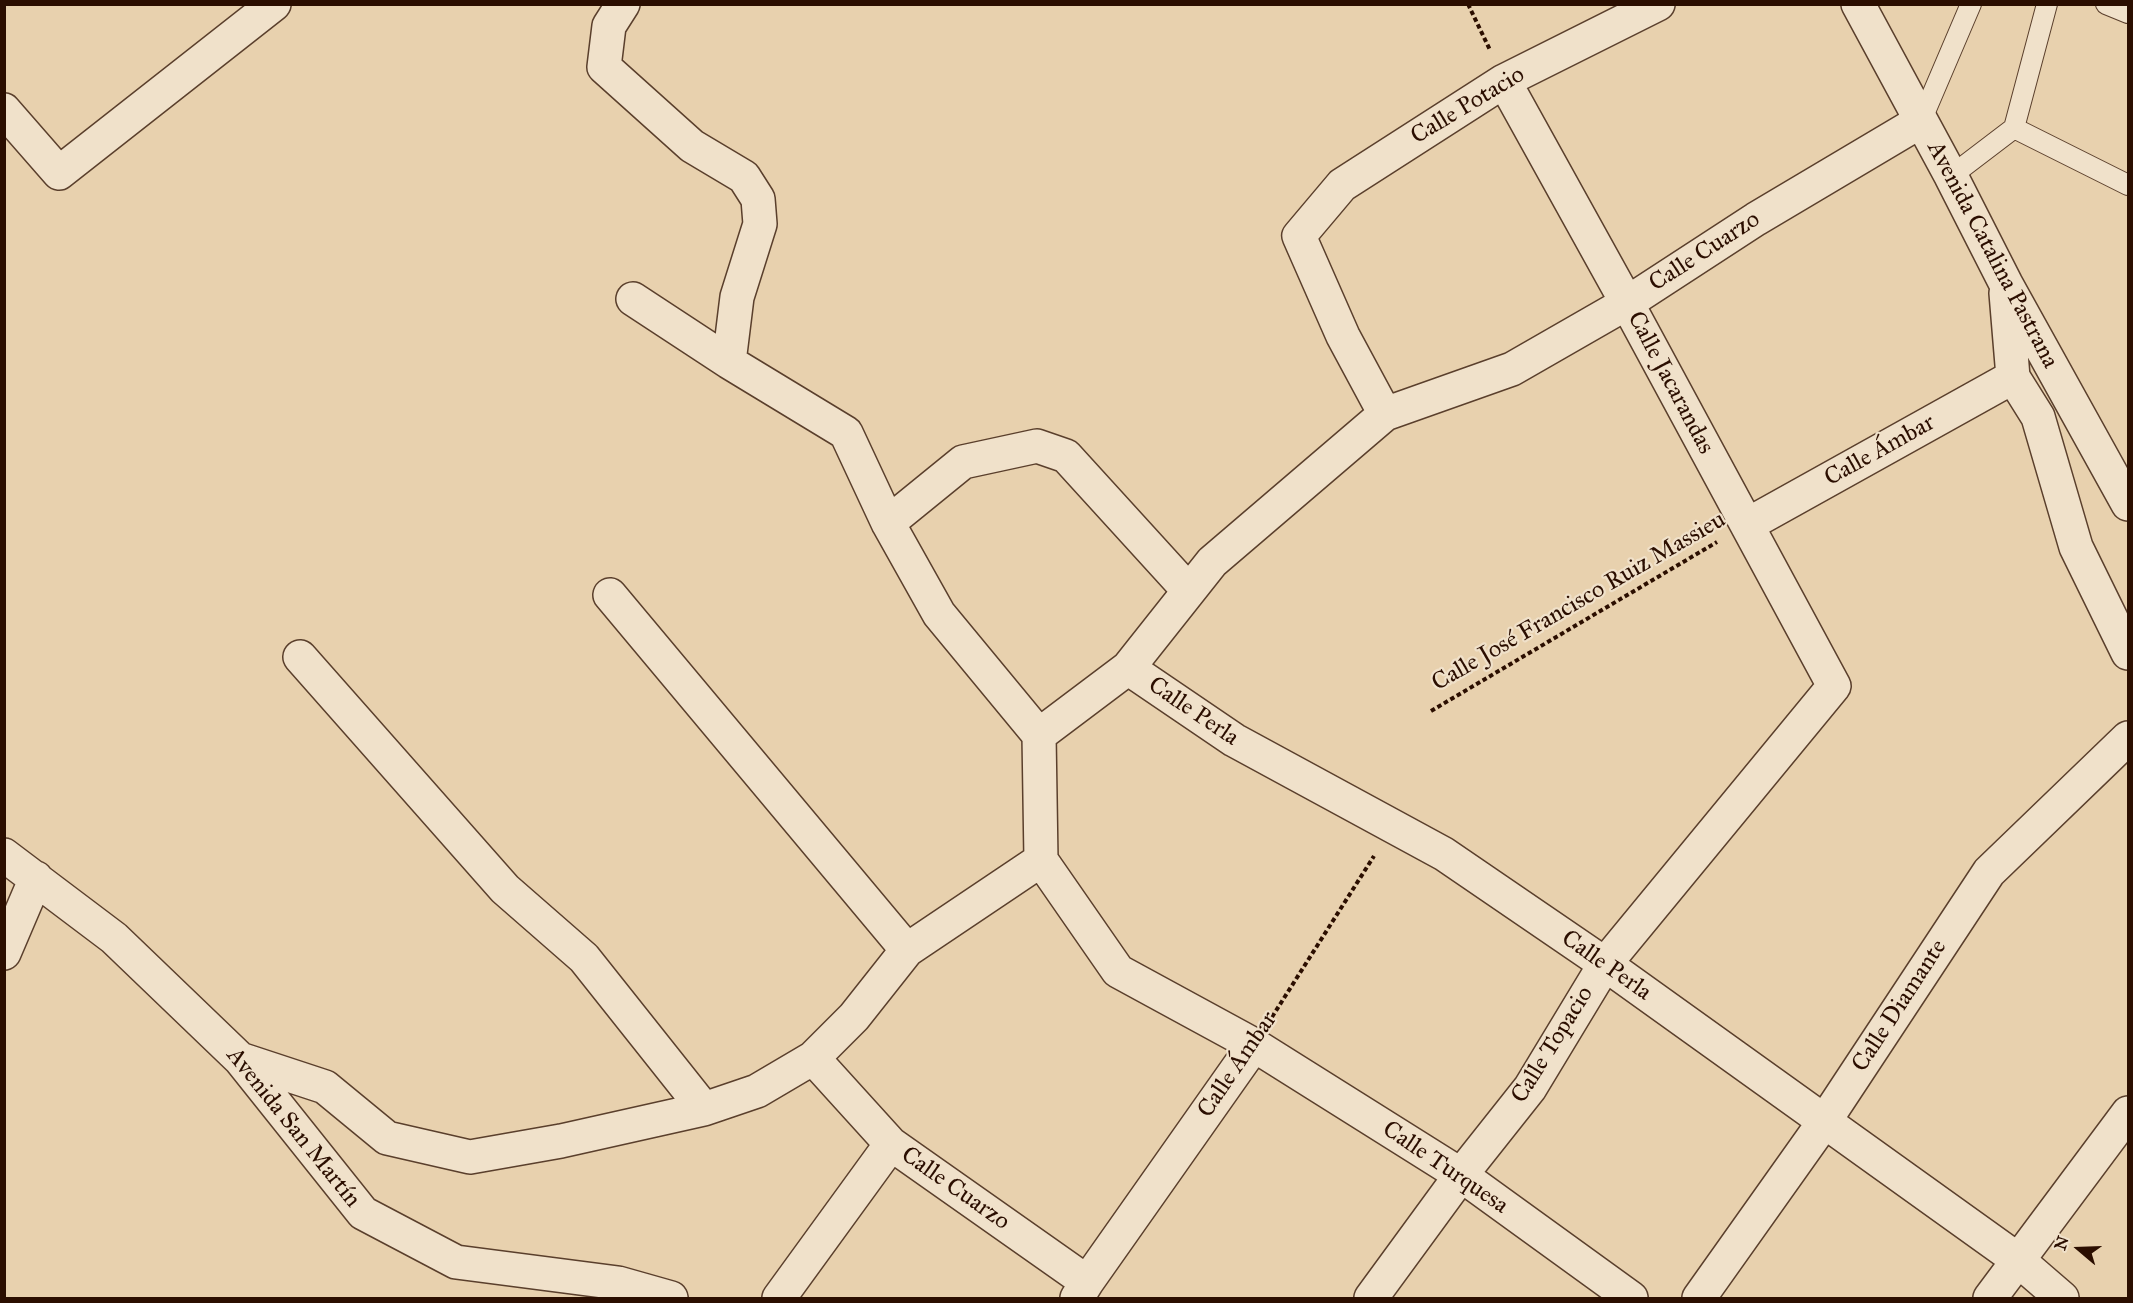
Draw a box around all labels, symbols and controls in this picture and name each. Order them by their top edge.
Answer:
street label: Calle Potacio [1406,61,1530,151]
street label: Avenida Catalina Pastrana [1920,137,2064,373]
street label: Calle Cuarzo [1644,206,1766,298]
street label: Calle Jacarandas [1620,307,1720,459]
street label: Calle Ámbar [1820,409,1940,493]
street label: Calle José Francisco Ruiz Massieu [1427,506,1731,698]
street label: Calle Perla [1142,671,1244,753]
street label: Calle Perla [1555,925,1657,1007]
street label: Calle Diamante [1847,934,1953,1078]
street label: Calle Topacio [1506,981,1600,1109]
street label: Calle Ámbar [1192,1007,1284,1123]
street label: Avenida San Martín [220,1042,366,1214]
street label: Calle Turquesa [1377,1115,1513,1221]
street label: Calle Cuarzo [895,1141,1015,1237]
north arrow [2049,1219,2109,1279]
text: N [2050,1233,2073,1252]

